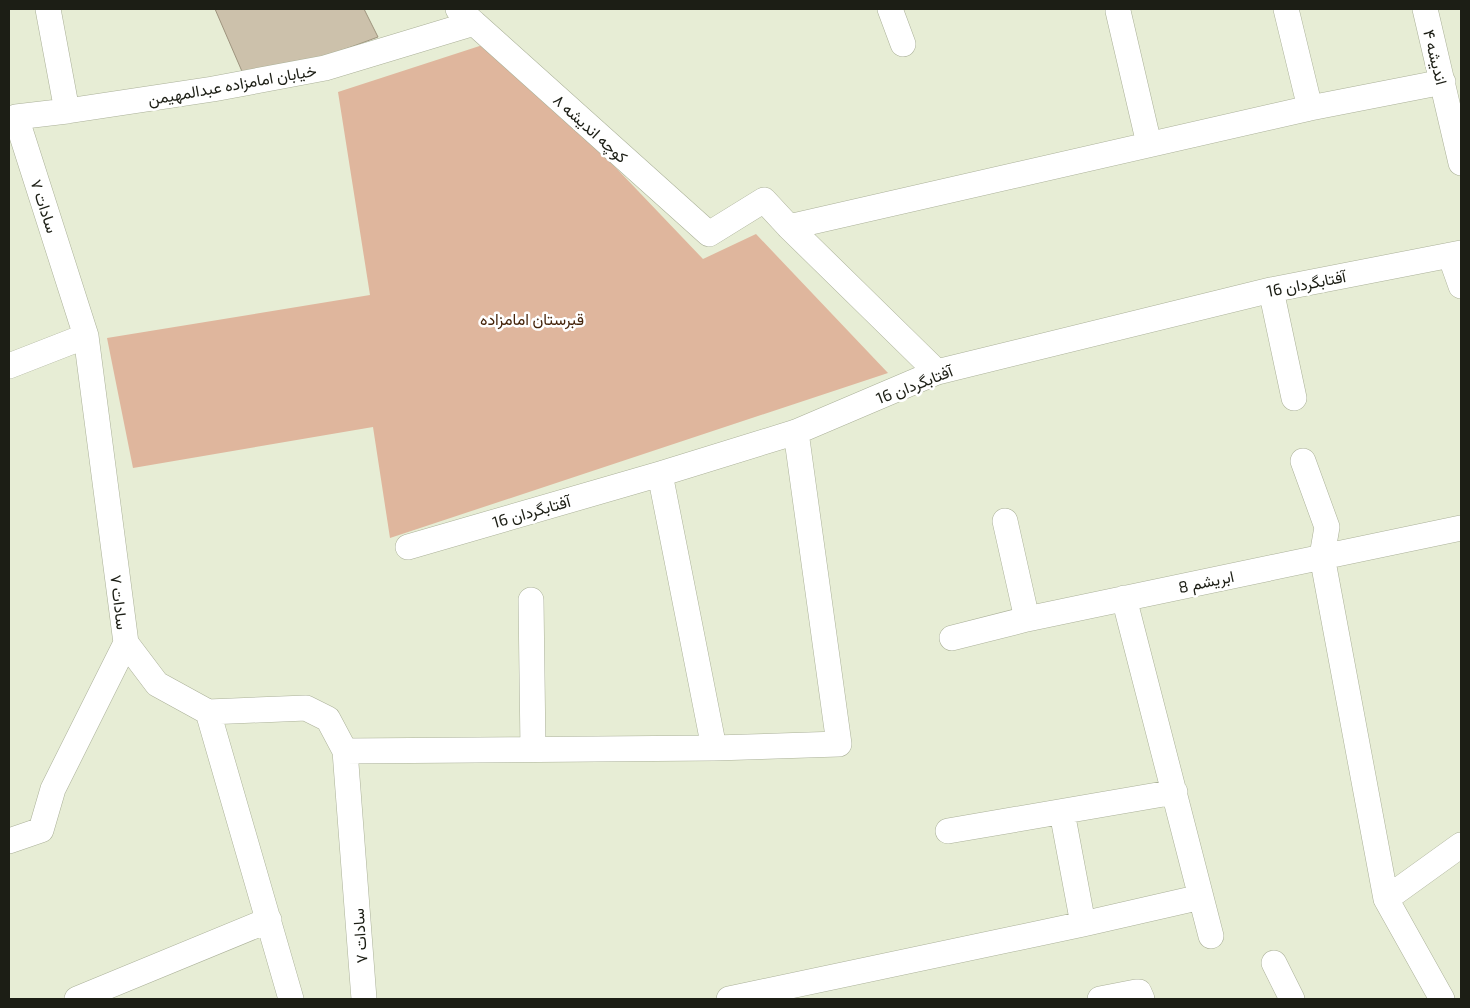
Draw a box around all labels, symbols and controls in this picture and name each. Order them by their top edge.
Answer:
street label: اندیشه ۴ [1419,27,1452,87]
street label: خیابان امامزاده عبدالمهیمن [146,60,318,110]
street label: کوچه اندیشه ۸ [548,90,632,169]
street label: سادات ۷ [27,177,63,235]
street label: آفتابگردان 16 [1265,266,1349,302]
park label: قبرستان امامزاده [480,309,584,330]
street label: آفتابگردان 16 [873,360,957,409]
street label: آفتابگردان 16 [490,490,574,533]
street label: ابریشم 8 [1176,566,1236,598]
street label: سادات ۷ [107,573,133,631]
street label: سادات ۷ [348,908,370,964]

